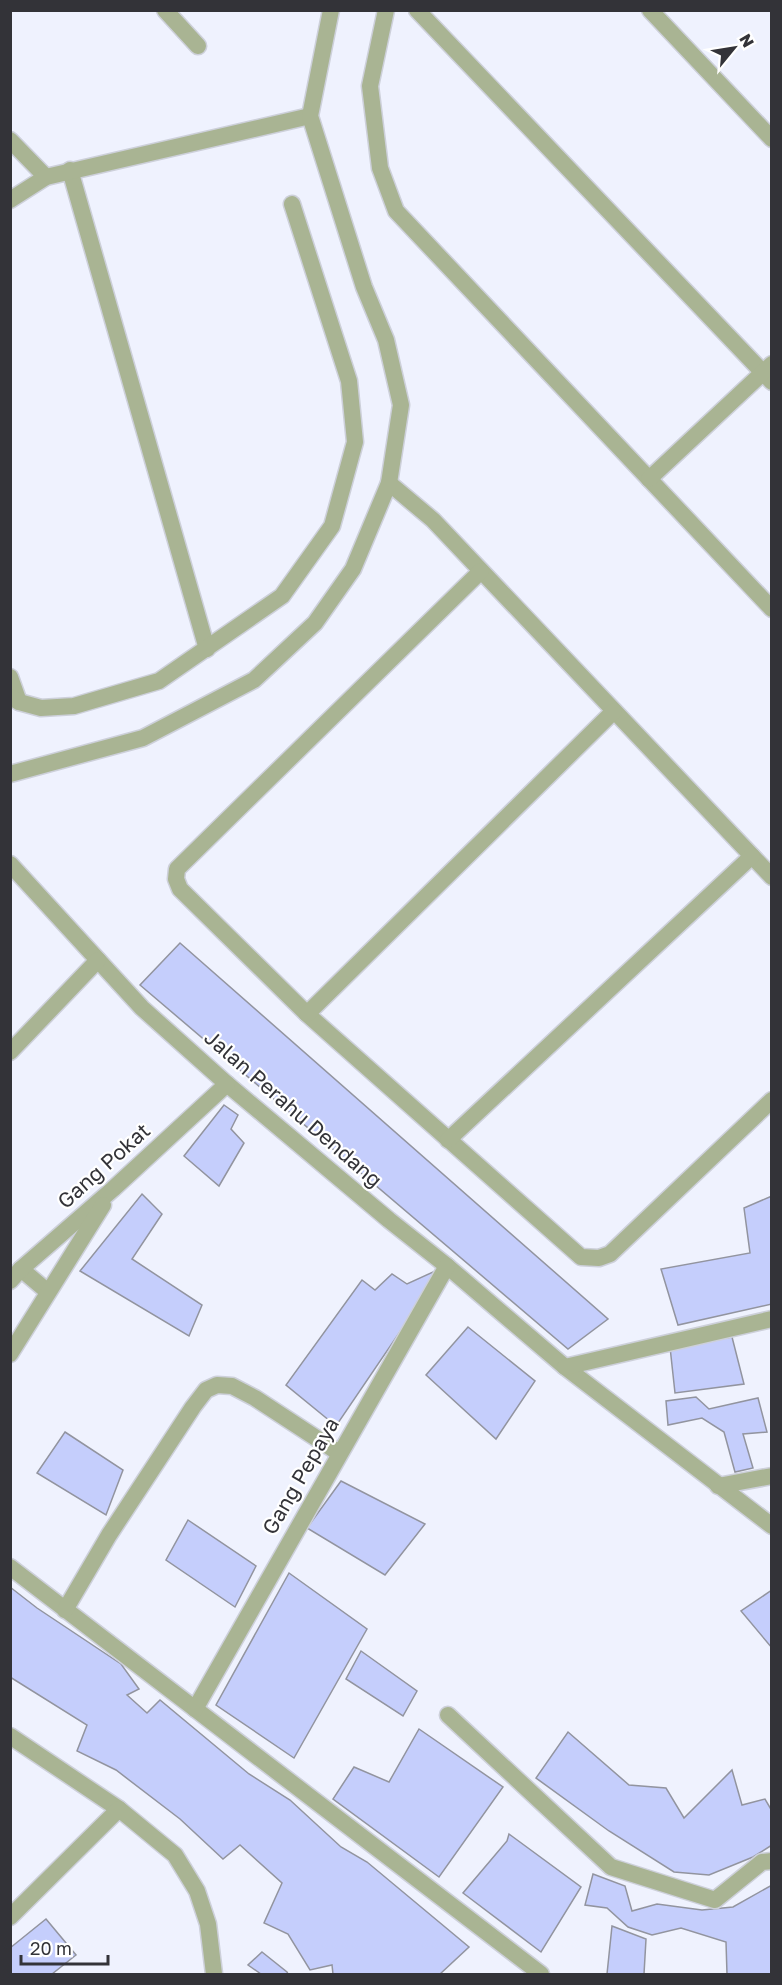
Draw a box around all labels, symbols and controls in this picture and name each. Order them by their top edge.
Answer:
north arrow [704,18,764,78]
text: N [735,30,759,51]
street label: Jalan Perahu Dendang [199,1024,388,1193]
street label: Gang Pokat [52,1117,155,1214]
street label: Gang Pepaya [256,1412,344,1539]
scale bar [21,1928,108,1966]
text: 20 m [30,1937,72,1959]

